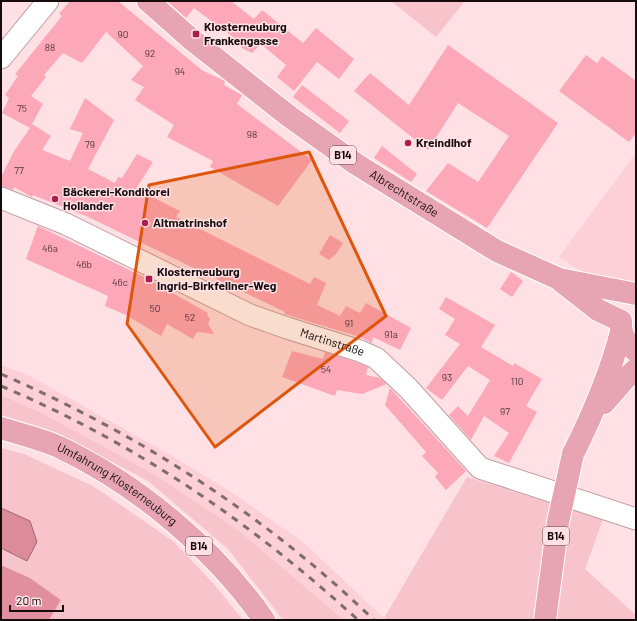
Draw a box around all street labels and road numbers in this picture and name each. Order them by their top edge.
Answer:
road number: B14 [330,146,356,164]
street label: Albrechtstraße [368,166,442,219]
street label: Martinstraße [299,325,367,358]
street label: Umfahrung Klosterneuburg [55,439,180,528]
road number: B14 [543,527,569,545]
road number: B14 [186,537,212,555]

